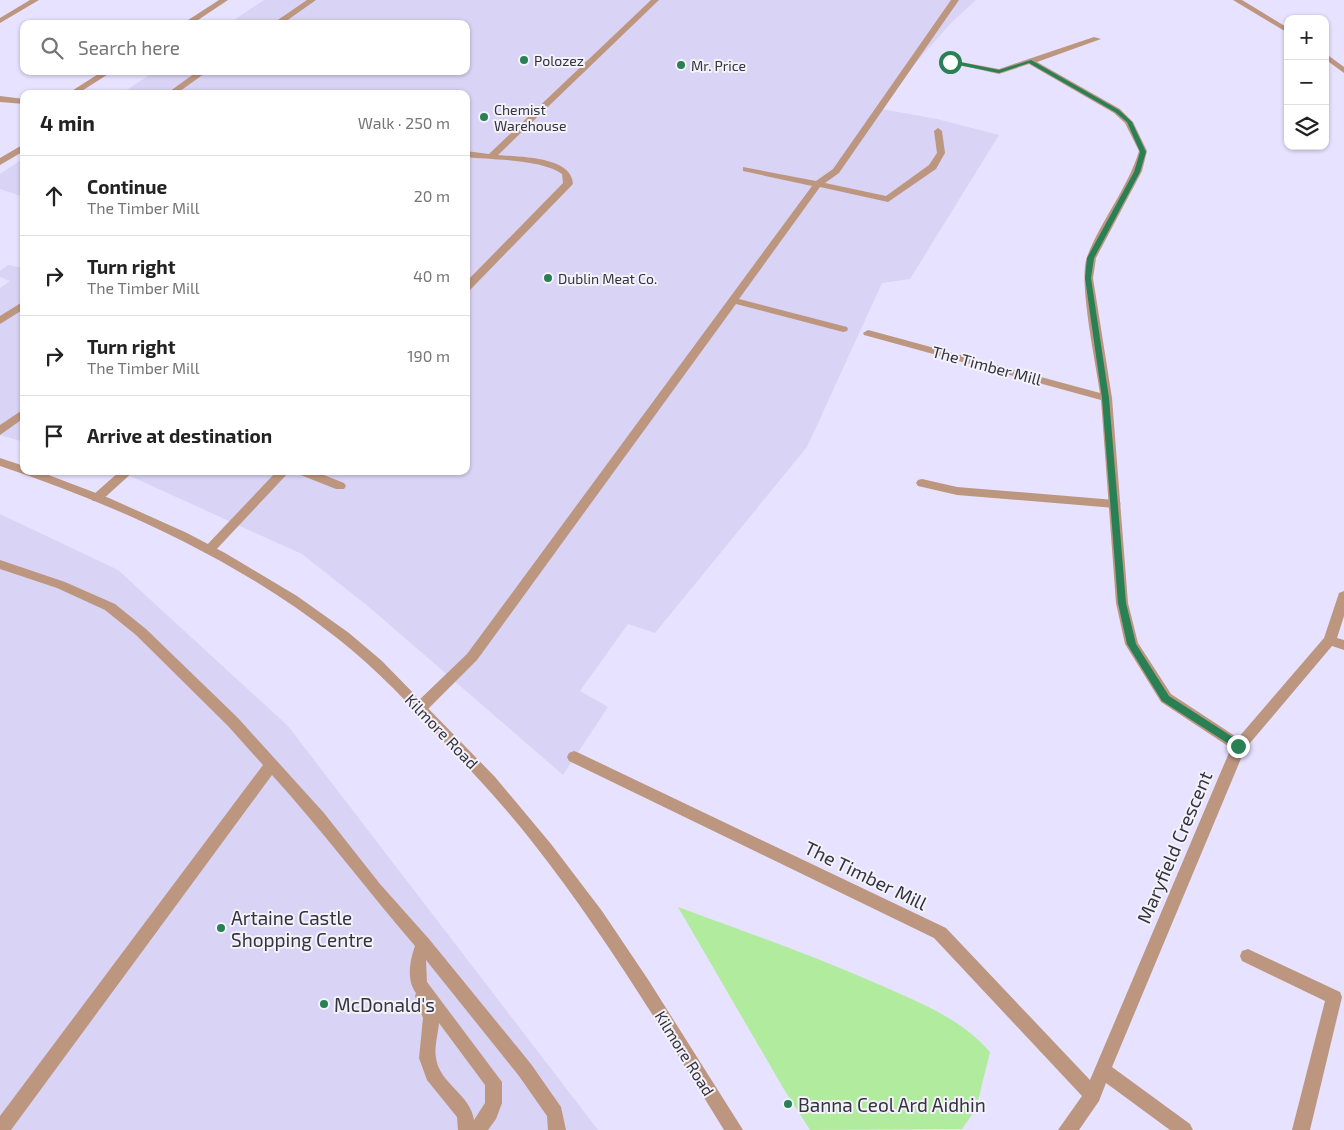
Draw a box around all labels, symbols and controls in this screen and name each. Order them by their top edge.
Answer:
map controls [1284,15,1329,150]
button: + [1284,15,1329,60]
search box [20,20,470,75]
icon: search [38,34,66,62]
text: Search here [78,36,180,59]
route start [939,51,962,74]
place label: Polozez [534,52,584,69]
marker: Polozez [518,54,530,66]
place label: Mr. Price [691,57,746,74]
marker: Mr. Price [675,59,687,71]
button: − [1284,60,1329,105]
place label: Chemist Warehouse [494,101,566,134]
button: layers [1284,105,1329,150]
text: 4 min [40,110,95,135]
marker: Chemist Warehouse [478,111,490,123]
text: Walk · 250 m [358,113,450,132]
text: Continue [87,175,167,198]
icon: ahead [40,182,68,210]
text: 20 m [414,186,450,205]
text: The Timber Mill [87,198,200,217]
text: Turn right [87,255,175,278]
icon: right [40,262,68,290]
text: 40 m [413,266,450,285]
place label: Dublin Meat Co. [558,270,657,287]
marker: Dublin Meat Co. [542,272,554,284]
text: The Timber Mill [87,278,200,297]
text: Turn right [87,335,175,358]
street label: The Timber Mill [930,341,1044,389]
icon: right [40,342,68,370]
text: 190 m [407,346,450,365]
text: The Timber Mill [87,358,200,377]
icon: arrive [40,422,68,450]
text: Arrive at destination [87,424,272,447]
street label: Kilmore Road [402,690,482,772]
route end [1227,735,1250,758]
street label: Maryfield Crescent [1132,768,1216,926]
street label: The Timber Mill [801,835,931,915]
place label: Artaine Castle Shopping Centre [231,906,373,951]
marker: Artaine Castle Shopping Centre [215,922,227,934]
place label: McDonald's [334,993,435,1016]
marker: McDonald's [318,998,330,1010]
street label: Kilmore Road [651,1007,719,1099]
place label: Banna Ceol Ard Aidhin [798,1093,986,1116]
marker: Banna Ceol Ard Aidhin [782,1098,794,1110]

